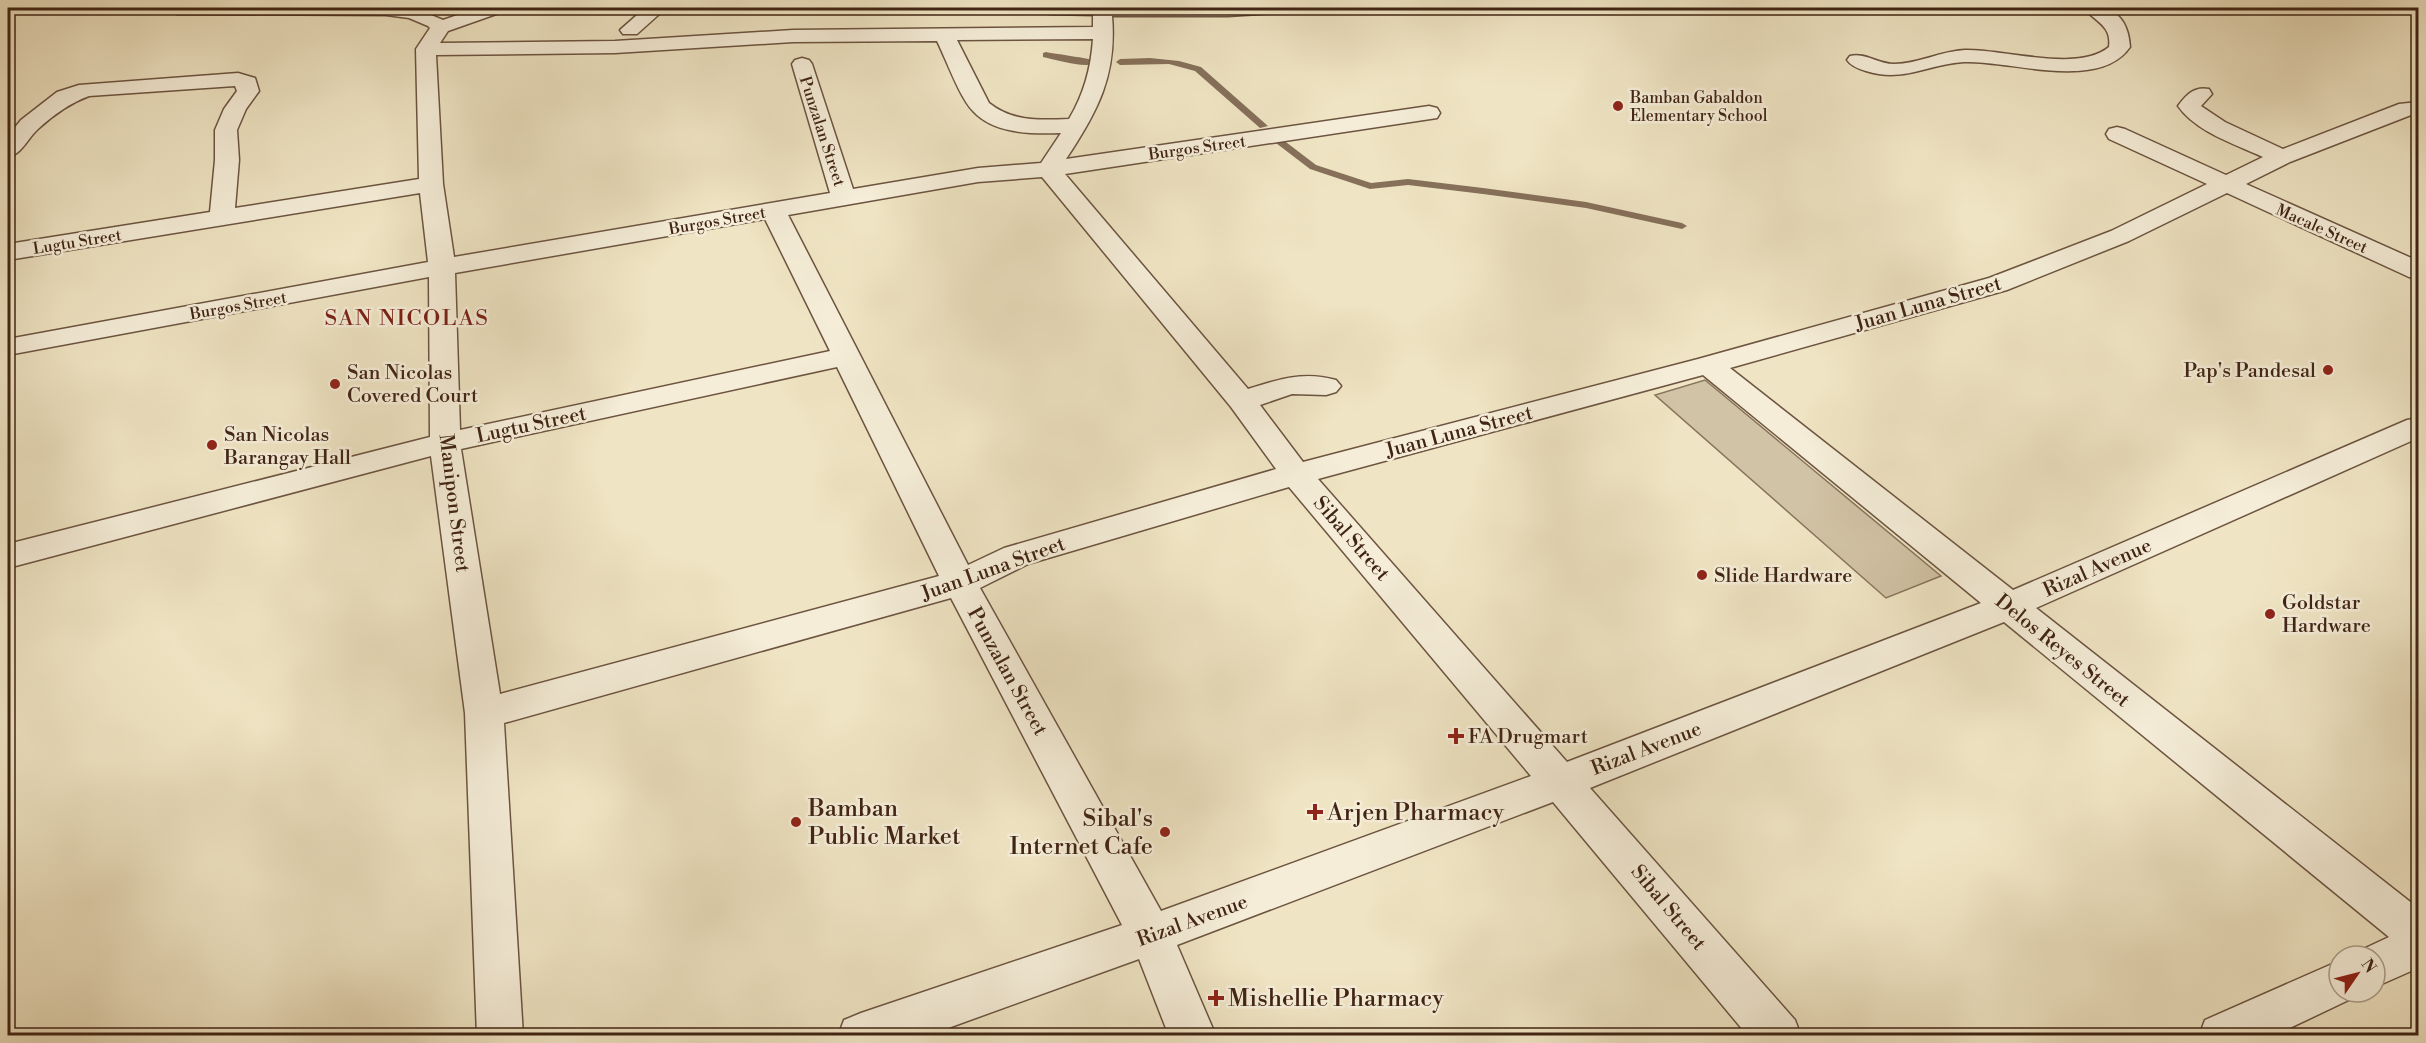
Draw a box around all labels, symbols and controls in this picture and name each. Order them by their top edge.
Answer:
street label: Punzalan Street [795,74,849,189]
place label: Bamban Gabaldon Elementary School [1629,88,1768,126]
marker: Bamban Gabaldon Elementary School [1611,99,1625,113]
street label: Burgos Street [1146,131,1247,165]
street label: Macale Street [2273,200,2371,258]
street label: Burgos Street [666,203,768,240]
street label: Lugtu Street [31,225,123,259]
street label: Juan Luna Street [1851,272,2005,338]
street label: Burgos Street [187,288,289,325]
district label: SAN NICOLAS [325,305,489,332]
place label: Pap's Pandesal [2183,359,2316,384]
place label: San Nicolas Covered Court [347,361,478,409]
marker: Pap's Pandesal [2321,363,2335,377]
marker: San Nicolas Covered Court [328,377,342,391]
street label: Juan Luna Street [1382,401,1536,464]
street label: Lugtu Street [474,402,589,449]
place label: San Nicolas Barangay Hall [223,423,351,471]
street label: Manipon Street [433,432,474,574]
marker: San Nicolas Barangay Hall [205,438,219,452]
street label: Sibal Street [1307,492,1394,586]
street label: Juan Luna Street [917,532,1069,607]
street label: Rizal Avenue [2039,533,2156,603]
place label: Slide Hardware [1714,564,1852,589]
marker: Slide Hardware [1695,568,1709,582]
street label: Delos Reyes Street [1990,589,2134,713]
place label: Goldstar Hardware [2282,591,2371,639]
street label: Punzalan Street [961,603,1052,740]
marker: Goldstar Hardware [2263,607,2277,621]
street label: Rizal Avenue [1588,717,1705,782]
place label: FA Drugmart [1468,725,1588,750]
marker: FA Drugmart [1449,729,1463,743]
place label: Bamban Public Market [807,794,961,852]
place label: Arjen Pharmacy [1326,798,1505,828]
place label: Sibal's Internet Cafe [1010,804,1153,862]
marker: Arjen Pharmacy [1308,805,1322,819]
marker: Bamban Public Market [789,815,803,829]
marker: Sibal's Internet Cafe [1158,825,1172,839]
street label: Sibal Street [1625,860,1711,956]
street label: Rizal Avenue [1134,890,1251,953]
north arrow [2327,944,2387,1004]
text: N [2357,955,2380,977]
place label: Mishellie Pharmacy [1228,984,1444,1014]
marker: Mishellie Pharmacy [1209,991,1223,1005]

